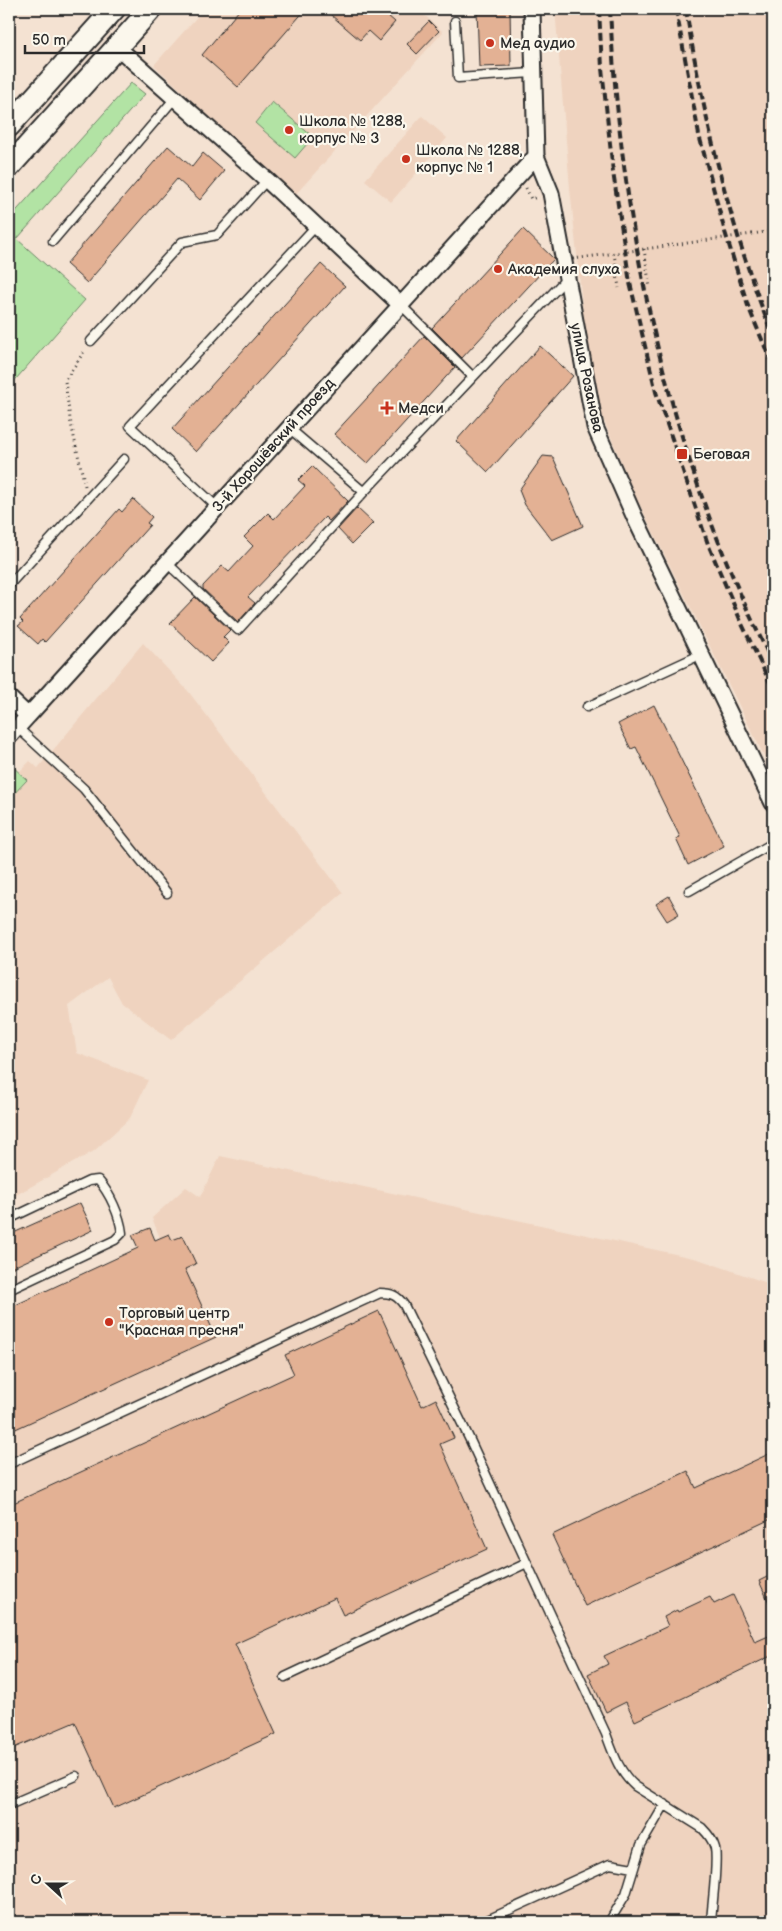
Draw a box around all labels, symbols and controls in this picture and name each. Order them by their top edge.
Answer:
scale bar [25,22,144,54]
text: 50 m [32,31,66,50]
place label: Мед аудио [500,34,575,53]
marker: Мед аудио [484,37,496,49]
place label: Школа № 1288, корпус № 3 [299,112,406,148]
marker: Школа № 1288, корпус № 3 [283,124,295,136]
place label: Школа № 1288, корпус № 1 [416,141,523,177]
marker: Школа № 1288, корпус № 1 [400,153,412,165]
place label: Академия слуха [507,260,620,279]
marker: Академия слуха [492,263,504,275]
street label: улица Розанова [566,321,607,435]
street label: 3-й Хорошёвский проезд [208,374,339,516]
place label: Медси [398,399,444,418]
marker: Медси [380,401,394,415]
place label: Беговая [693,445,750,464]
marker: Беговая [675,447,689,461]
place label: Торговый центр "Красная пресня" [119,1304,244,1340]
marker: Торговый центр "Красная пресня" [103,1316,115,1328]
north arrow [22,1858,72,1908]
text: С [27,1872,46,1887]

